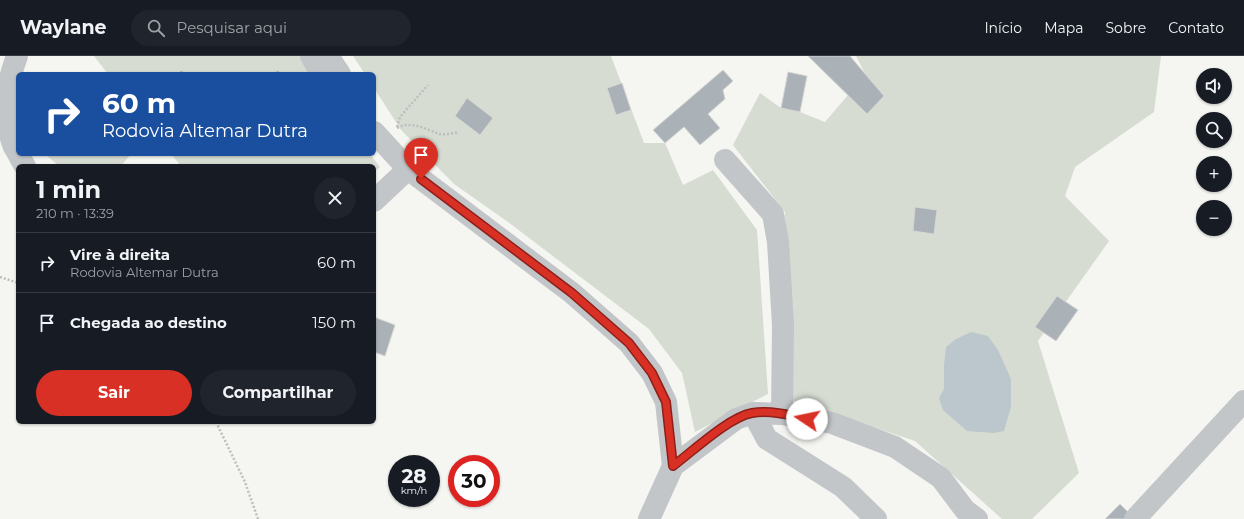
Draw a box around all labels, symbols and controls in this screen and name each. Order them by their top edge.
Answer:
search box [131,10,411,46]
text: Waylane [20,16,107,39]
icon: search [145,17,167,39]
text: Pesquisar aqui [177,18,287,37]
text: Início [984,19,1022,37]
text: Mapa [1044,19,1084,37]
text: Sobre [1106,19,1146,37]
text: Contato [1168,19,1224,37]
map controls [1196,68,1232,236]
button: sound [1196,68,1232,104]
text: 60 m [102,86,176,120]
icon: right [36,88,88,140]
button: search [1196,112,1232,148]
text: Rodovia Altemar Dutra [102,120,308,142]
pin [404,138,438,179]
icon: arrive [410,144,432,166]
button: + [1196,156,1232,192]
text: 1 min [36,175,101,204]
button: close [314,177,356,219]
button: − [1196,200,1232,236]
text: 210 m · 13:39 [36,205,114,221]
text: Vire à direita [70,245,170,264]
icon: right [36,252,58,274]
text: 60 m [317,253,356,272]
text: Rodovia Altemar Dutra [70,264,219,280]
icon: arrive [36,312,58,334]
text: Chegada ao destino [70,313,227,332]
text: 150 m [312,313,356,332]
button: Sair [36,370,192,416]
button: Compartilhar [200,370,356,416]
position arrow [786,398,828,440]
speed limit sign: 30 [448,455,500,507]
text: 28 [402,464,427,488]
text: km/h [401,484,427,497]

